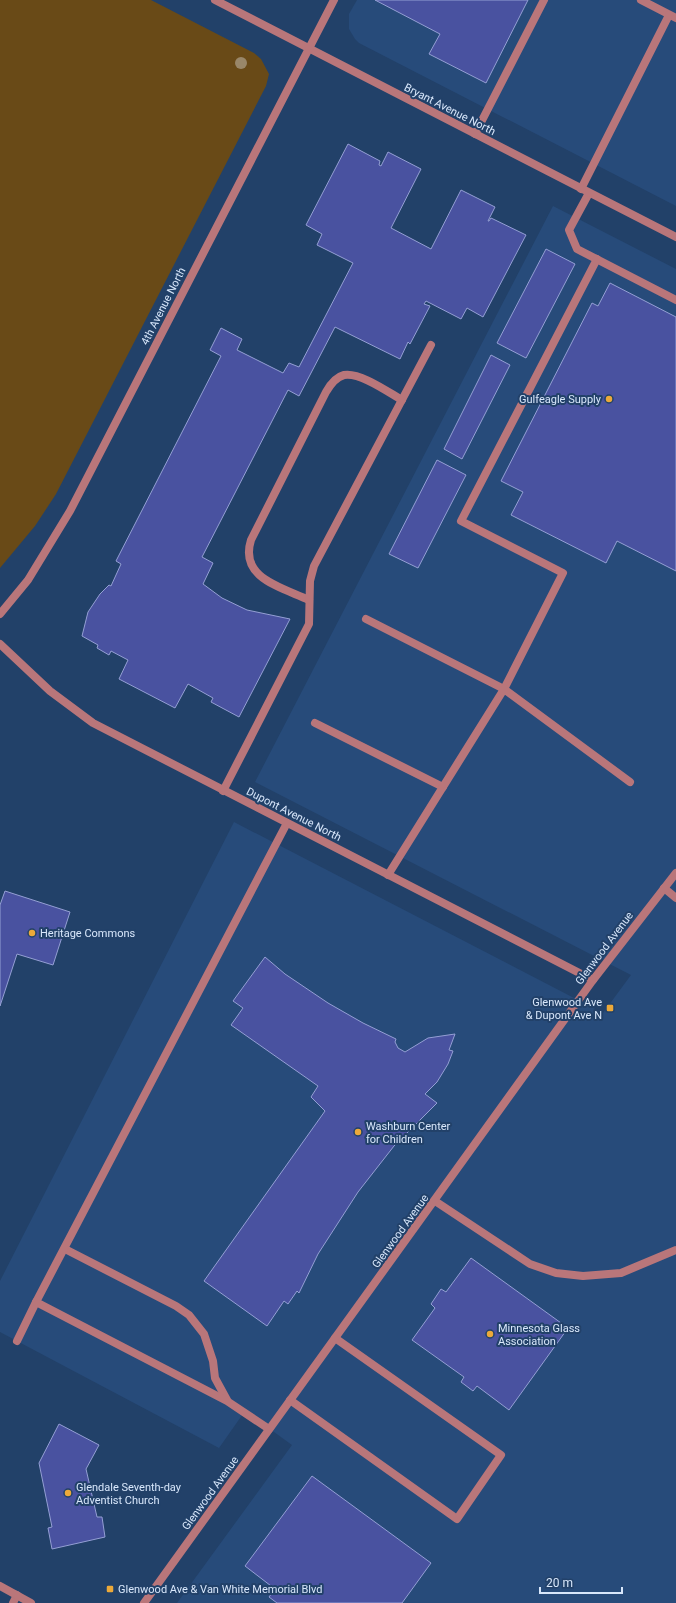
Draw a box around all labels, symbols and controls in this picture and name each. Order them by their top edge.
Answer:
street label: Bryant Avenue North [402,81,498,138]
street label: 4th Avenue North [138,265,189,347]
place label: Gulfeagle Supply [519,393,602,406]
marker: Gulfeagle Supply [604,394,614,404]
street label: Dupont Avenue North [244,785,343,844]
street label: Glenwood Avenue [573,909,636,987]
place label: Heritage Commons [40,927,135,940]
marker: Heritage Commons [27,928,37,938]
place label: Glenwood Ave & Dupont Ave N [526,996,602,1022]
marker: Glenwood Ave & Dupont Ave N [605,1003,615,1013]
place label: Washburn Center for Children [366,1120,451,1146]
marker: Washburn Center for Children [353,1127,363,1137]
street label: Glenwood Avenue [369,1192,432,1271]
place label: Minnesota Glass Association [498,1322,580,1348]
marker: Minnesota Glass Association [485,1329,495,1339]
street label: Glenwood Avenue [179,1454,242,1533]
place label: Glendale Seventh-day Adventist Church [76,1481,182,1507]
marker: Glendale Seventh-day Adventist Church [63,1488,73,1498]
scale bar [540,1569,622,1595]
text: 20 m [546,1576,573,1590]
place label: Glenwood Ave & Van White Memorial Blvd [118,1583,322,1596]
marker: Glenwood Ave & Van White Memorial Blvd [105,1584,115,1594]

